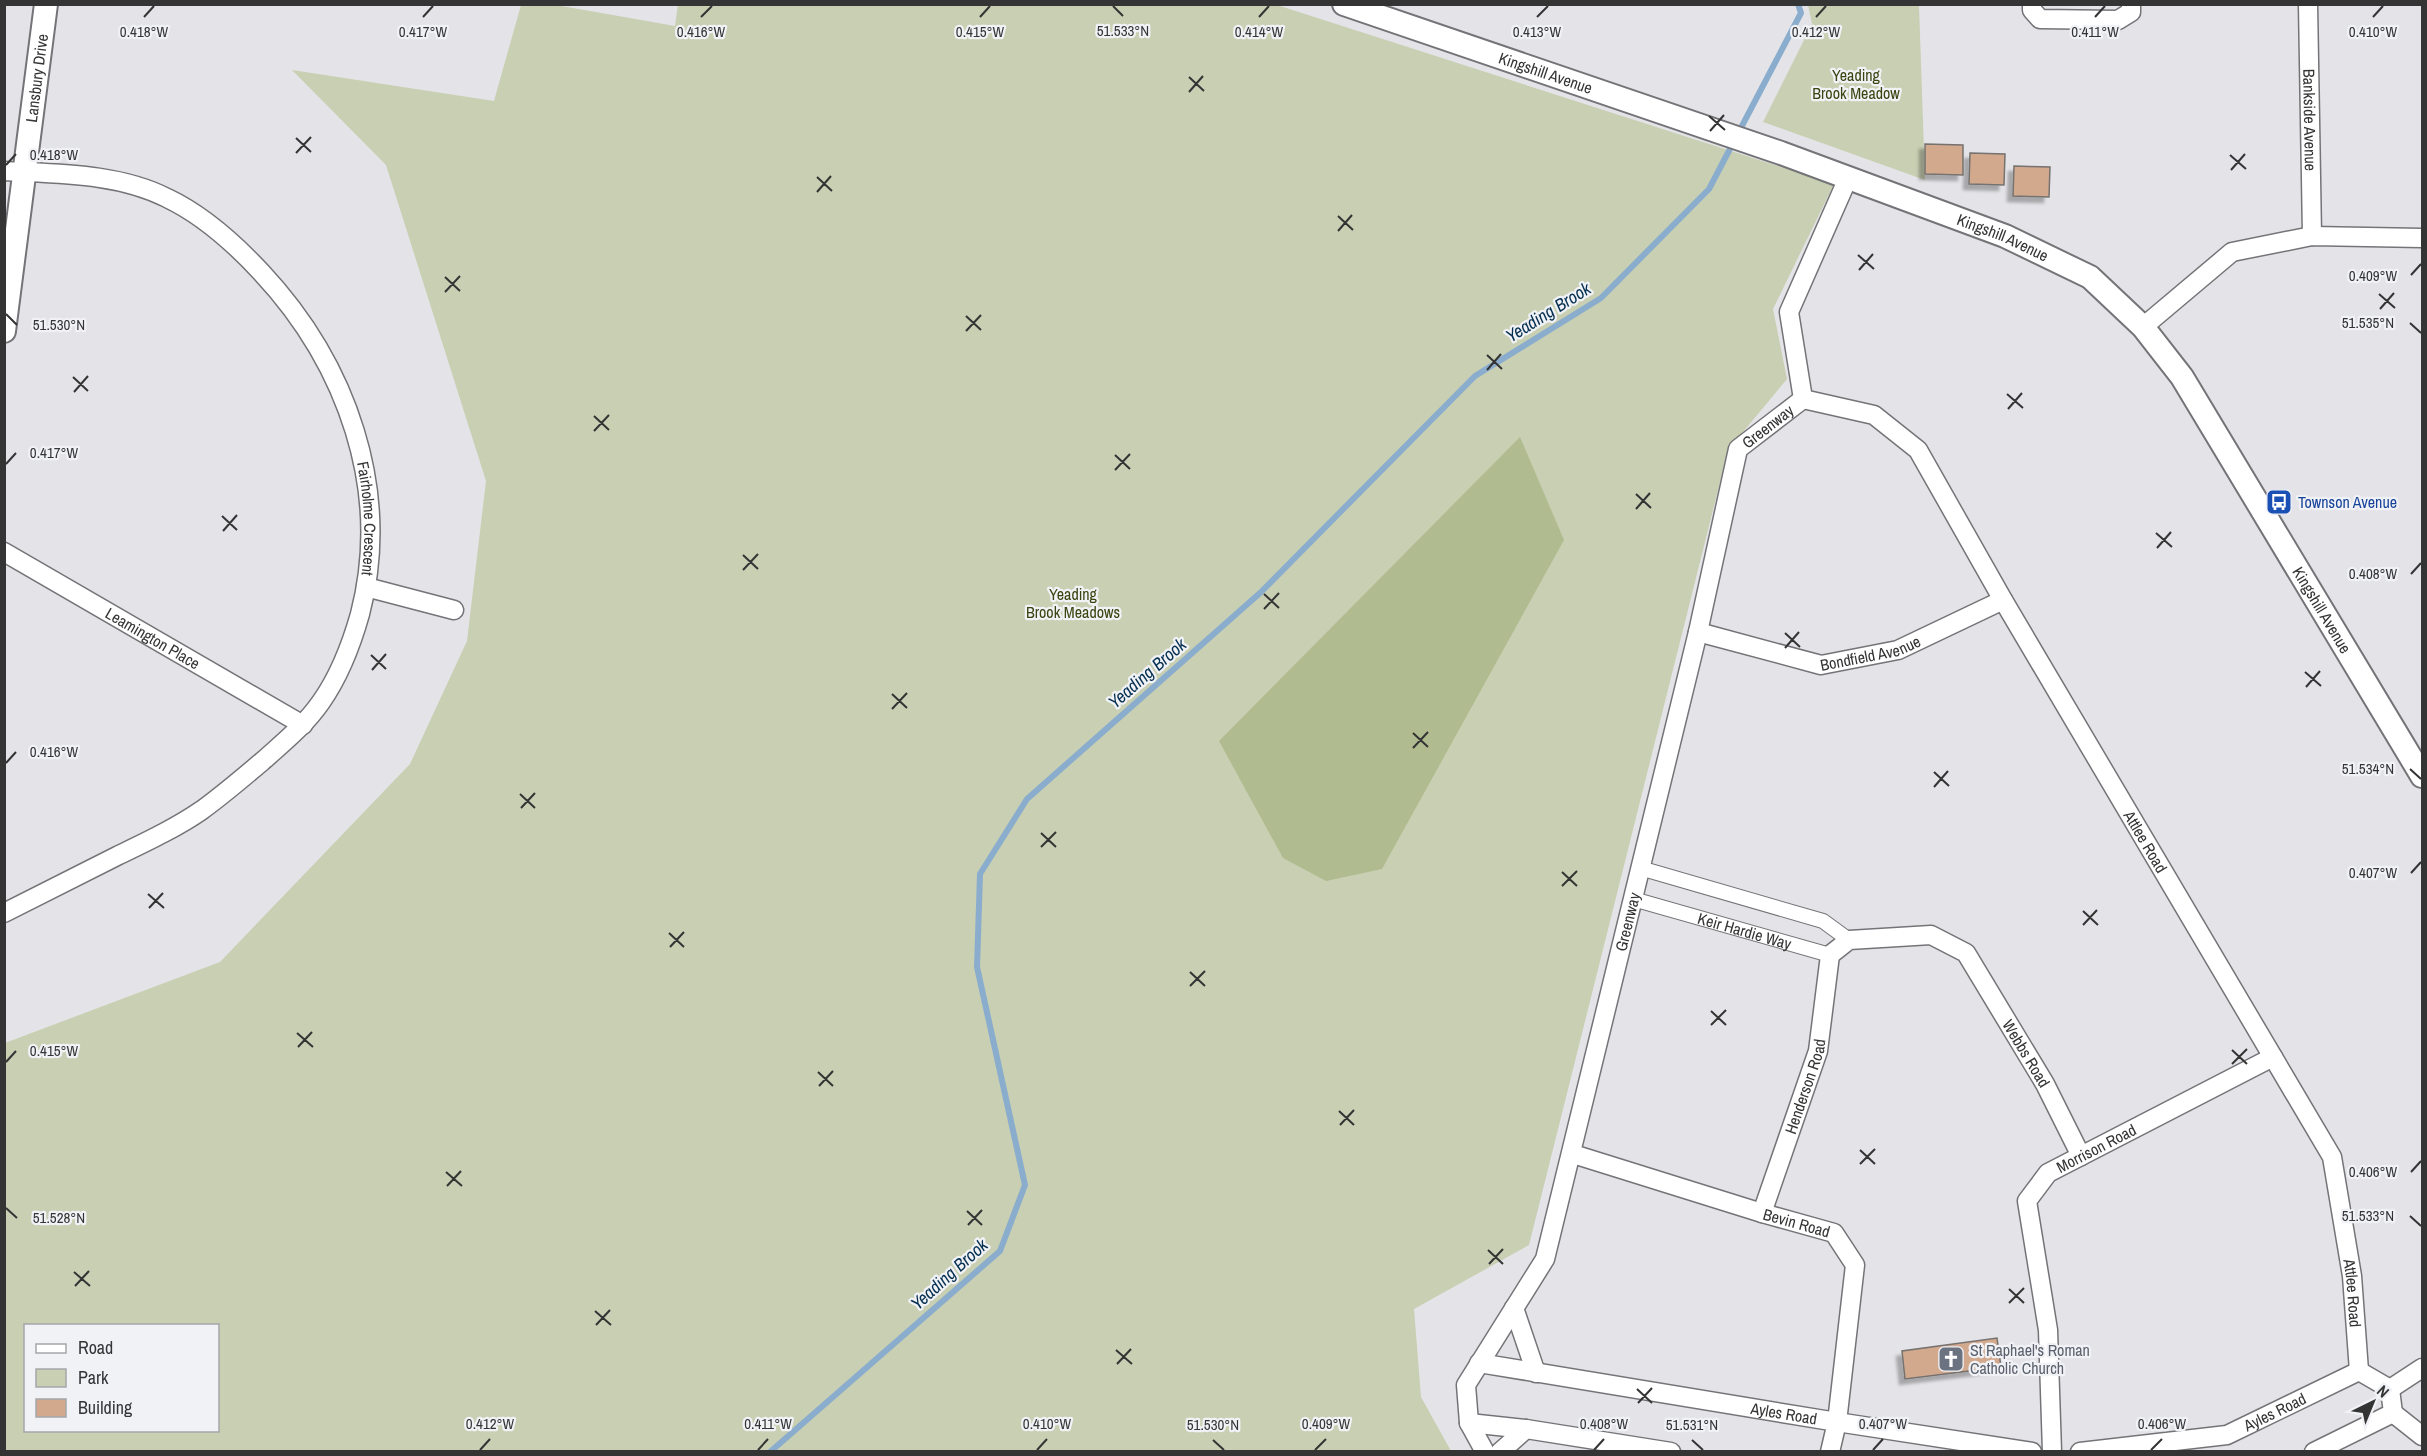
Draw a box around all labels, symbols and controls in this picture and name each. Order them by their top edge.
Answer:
text: 51.533°N [1097,20,1149,41]
text: 0.418°W [120,21,169,42]
text: 0.417°W [399,21,448,42]
text: 0.416°W [677,21,726,42]
text: 0.415°W [956,21,1005,42]
text: 0.414°W [1235,21,1284,42]
text: 0.413°W [1513,21,1562,42]
text: 0.412°W [1792,21,1841,42]
text: 0.411°W [2071,21,2119,42]
text: 0.410°W [2349,21,2398,42]
street label: Lansbury Drive [20,33,53,124]
street label: Kingshill Avenue [1496,47,1595,99]
park label: Yeading Brook Meadow [1812,64,1900,104]
street label: Bankside Avenue [2298,69,2322,171]
text: 0.418°W [30,144,79,165]
street label: Kingshill Avenue [1954,208,2052,266]
text: 0.409°W [2349,265,2398,286]
water label: Yeading Brook [1501,276,1596,348]
text: 51.535°N [2342,312,2394,333]
text: 51.530°N [33,314,85,335]
street label: Greenway [1737,399,1798,453]
text: 0.417°W [30,442,79,463]
street label: Fairholme Crescent [352,459,381,577]
bus stop icon: Townson Avenue [2264,487,2294,517]
place label: Townson Avenue [2298,491,2397,513]
street label: Kingshill Avenue [2288,562,2357,657]
text: 0.408°W [2349,563,2398,584]
park label: Yeading Brook Meadows [1026,583,1120,623]
street label: Leamington Place [102,602,204,674]
street label: Bondfield Avenue [1818,630,1924,676]
water label: Yeading Brook [1103,632,1192,714]
text: 0.416°W [30,741,79,762]
text: 51.534°N [2342,758,2394,779]
street label: Attlee Road [2118,806,2173,877]
text: 0.407°W [2349,862,2398,883]
street label: Greenway [1609,890,1645,954]
street label: Keir Hardie Way [1695,907,1794,955]
street label: Webbs Road [1998,1015,2055,1091]
street label: Henderson Road [1779,1038,1830,1137]
text: 0.415°W [30,1040,79,1061]
street label: Morrison Road [2053,1118,2140,1178]
text: 0.406°W [2349,1161,2398,1182]
street label: Bevin Road [1761,1203,1833,1242]
text: 51.533°N [2342,1205,2394,1226]
text: 51.528°N [33,1207,85,1228]
water label: Yeading Brook [905,1232,993,1315]
street label: Attlee Road [2338,1256,2367,1328]
legend [24,1324,219,1432]
text: Road [78,1335,113,1360]
place label: St Raphael's Roman Catholic Church [1970,1339,2090,1379]
church icon: St Raphael's Roman Catholic Church [1936,1344,1966,1374]
text: Park [78,1365,109,1390]
north arrow [2343,1372,2403,1432]
text: N [2372,1380,2394,1402]
street label: Ayles Road [2239,1387,2310,1437]
text: Building [78,1395,133,1420]
street label: Ayles Road [1748,1397,1819,1430]
text: 0.412°W [466,1413,515,1434]
text: 0.411°W [744,1413,792,1434]
text: 0.410°W [1023,1413,1072,1434]
text: 0.409°W [1302,1413,1351,1434]
text: 0.408°W [1580,1413,1629,1434]
text: 0.407°W [1859,1413,1908,1434]
text: 0.406°W [2138,1413,2187,1434]
text: 51.530°N [1187,1414,1239,1435]
text: 51.531°N [1666,1414,1718,1435]

